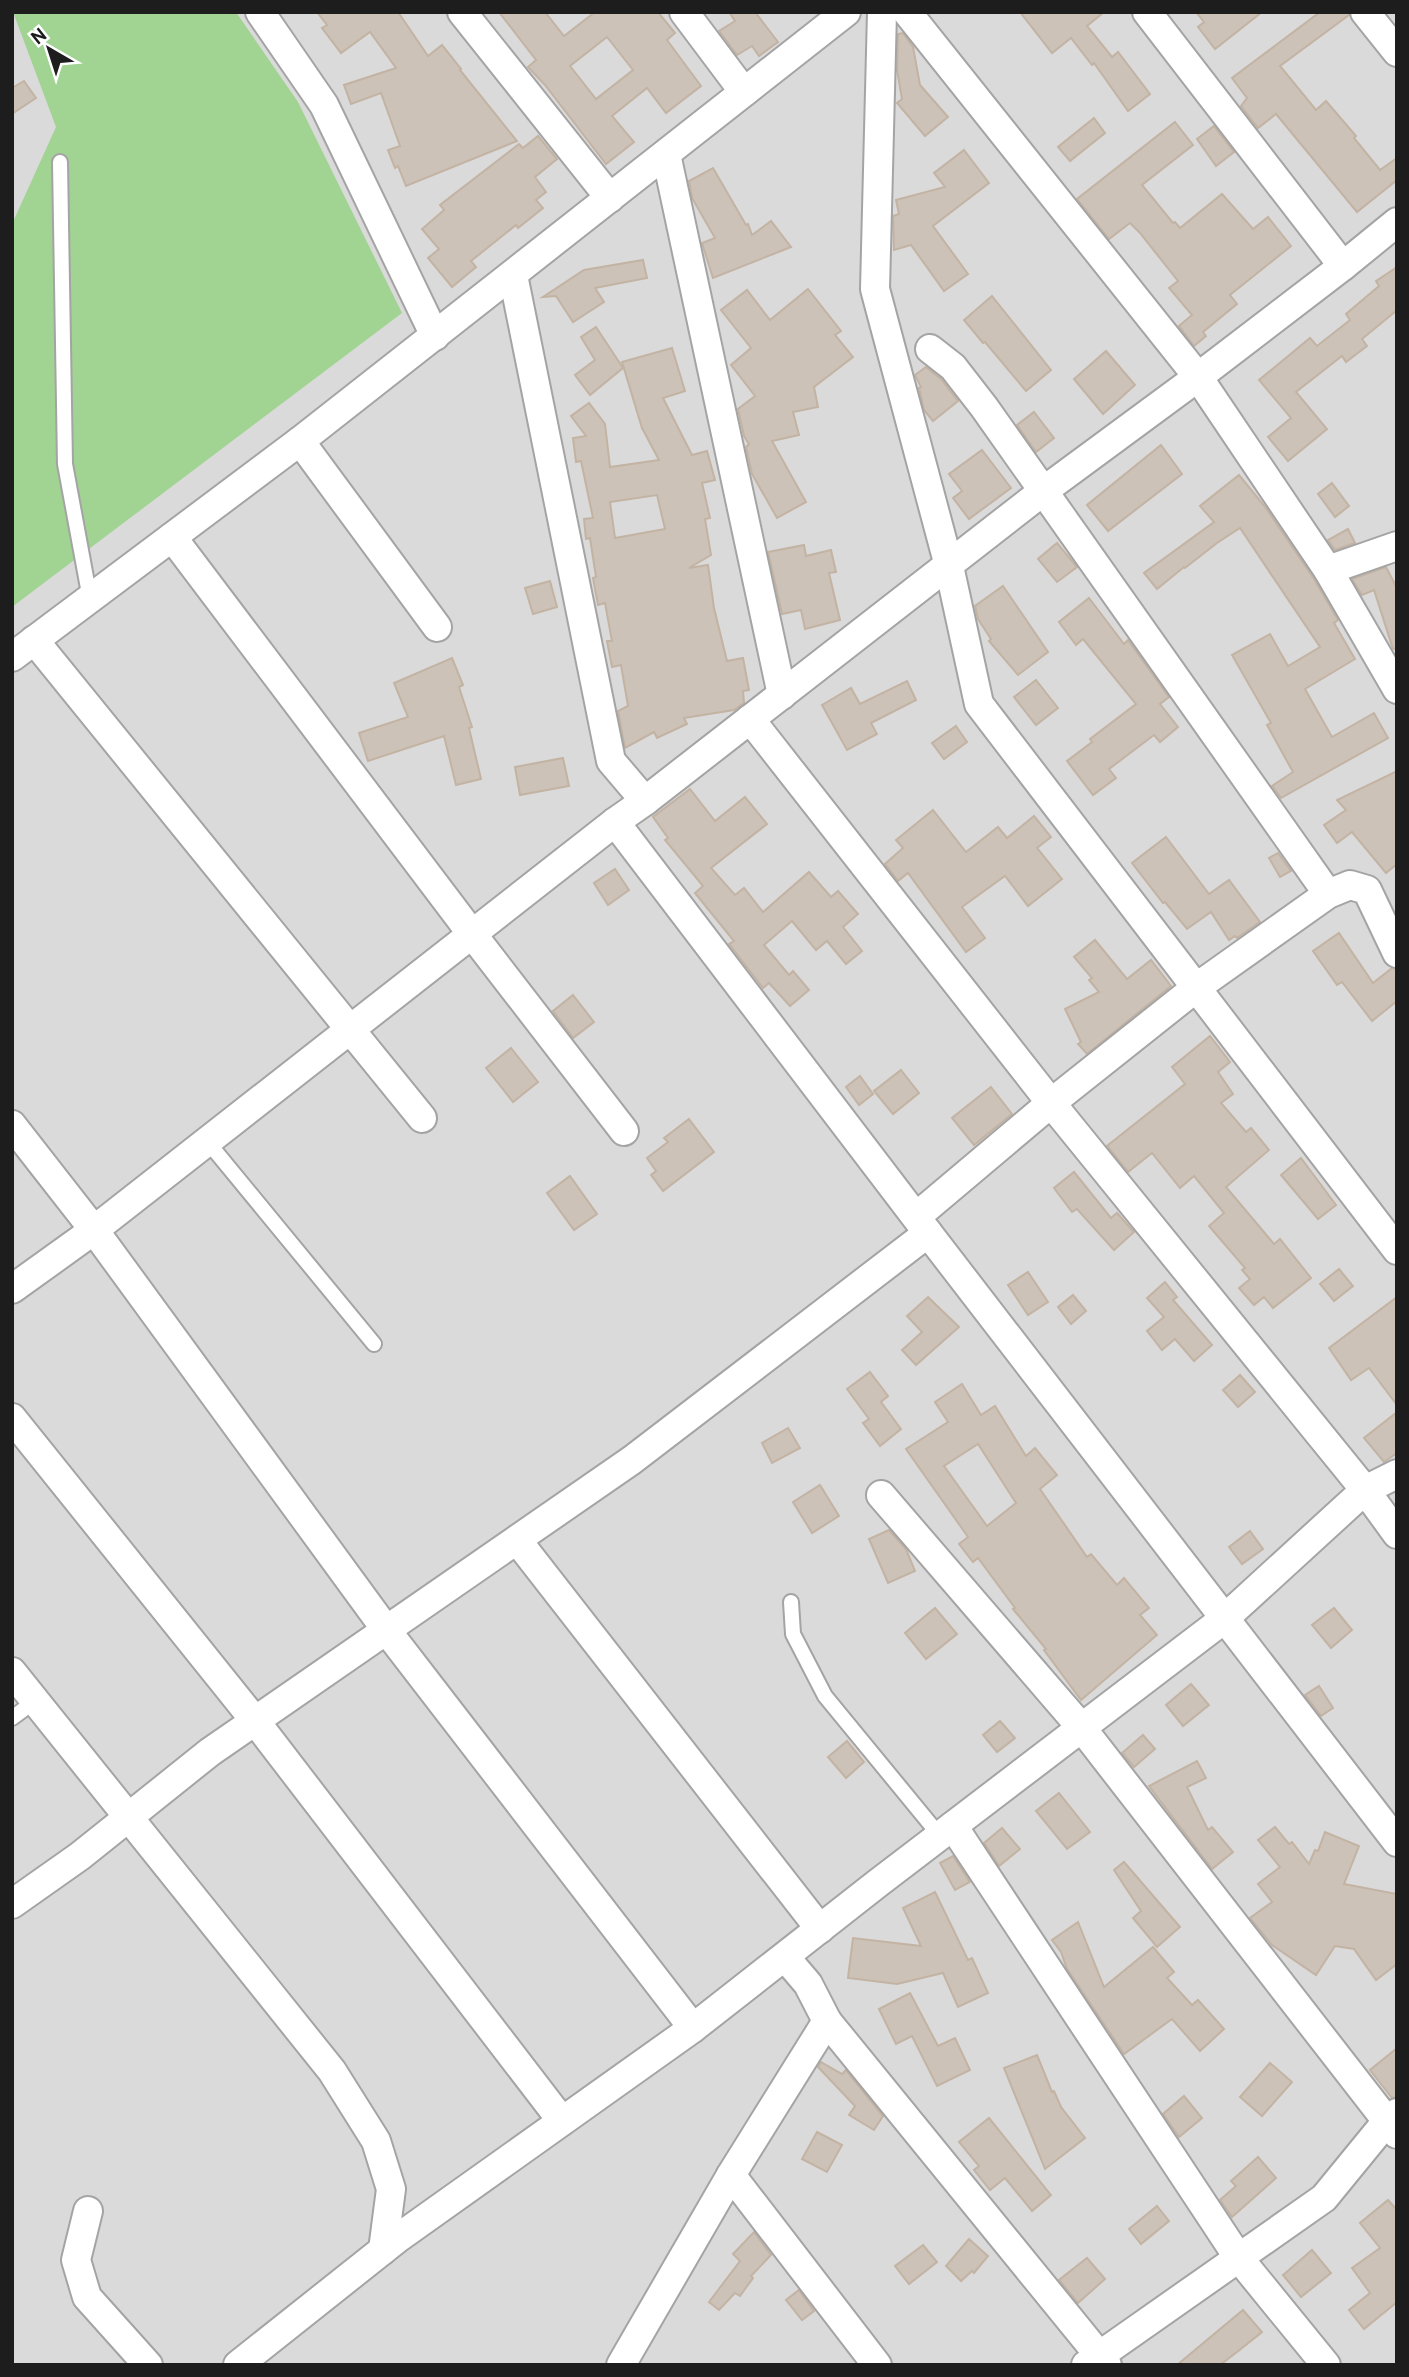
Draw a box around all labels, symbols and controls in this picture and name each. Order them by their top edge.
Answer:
north arrow [14,14,84,84]
text: N [27,24,52,51]

